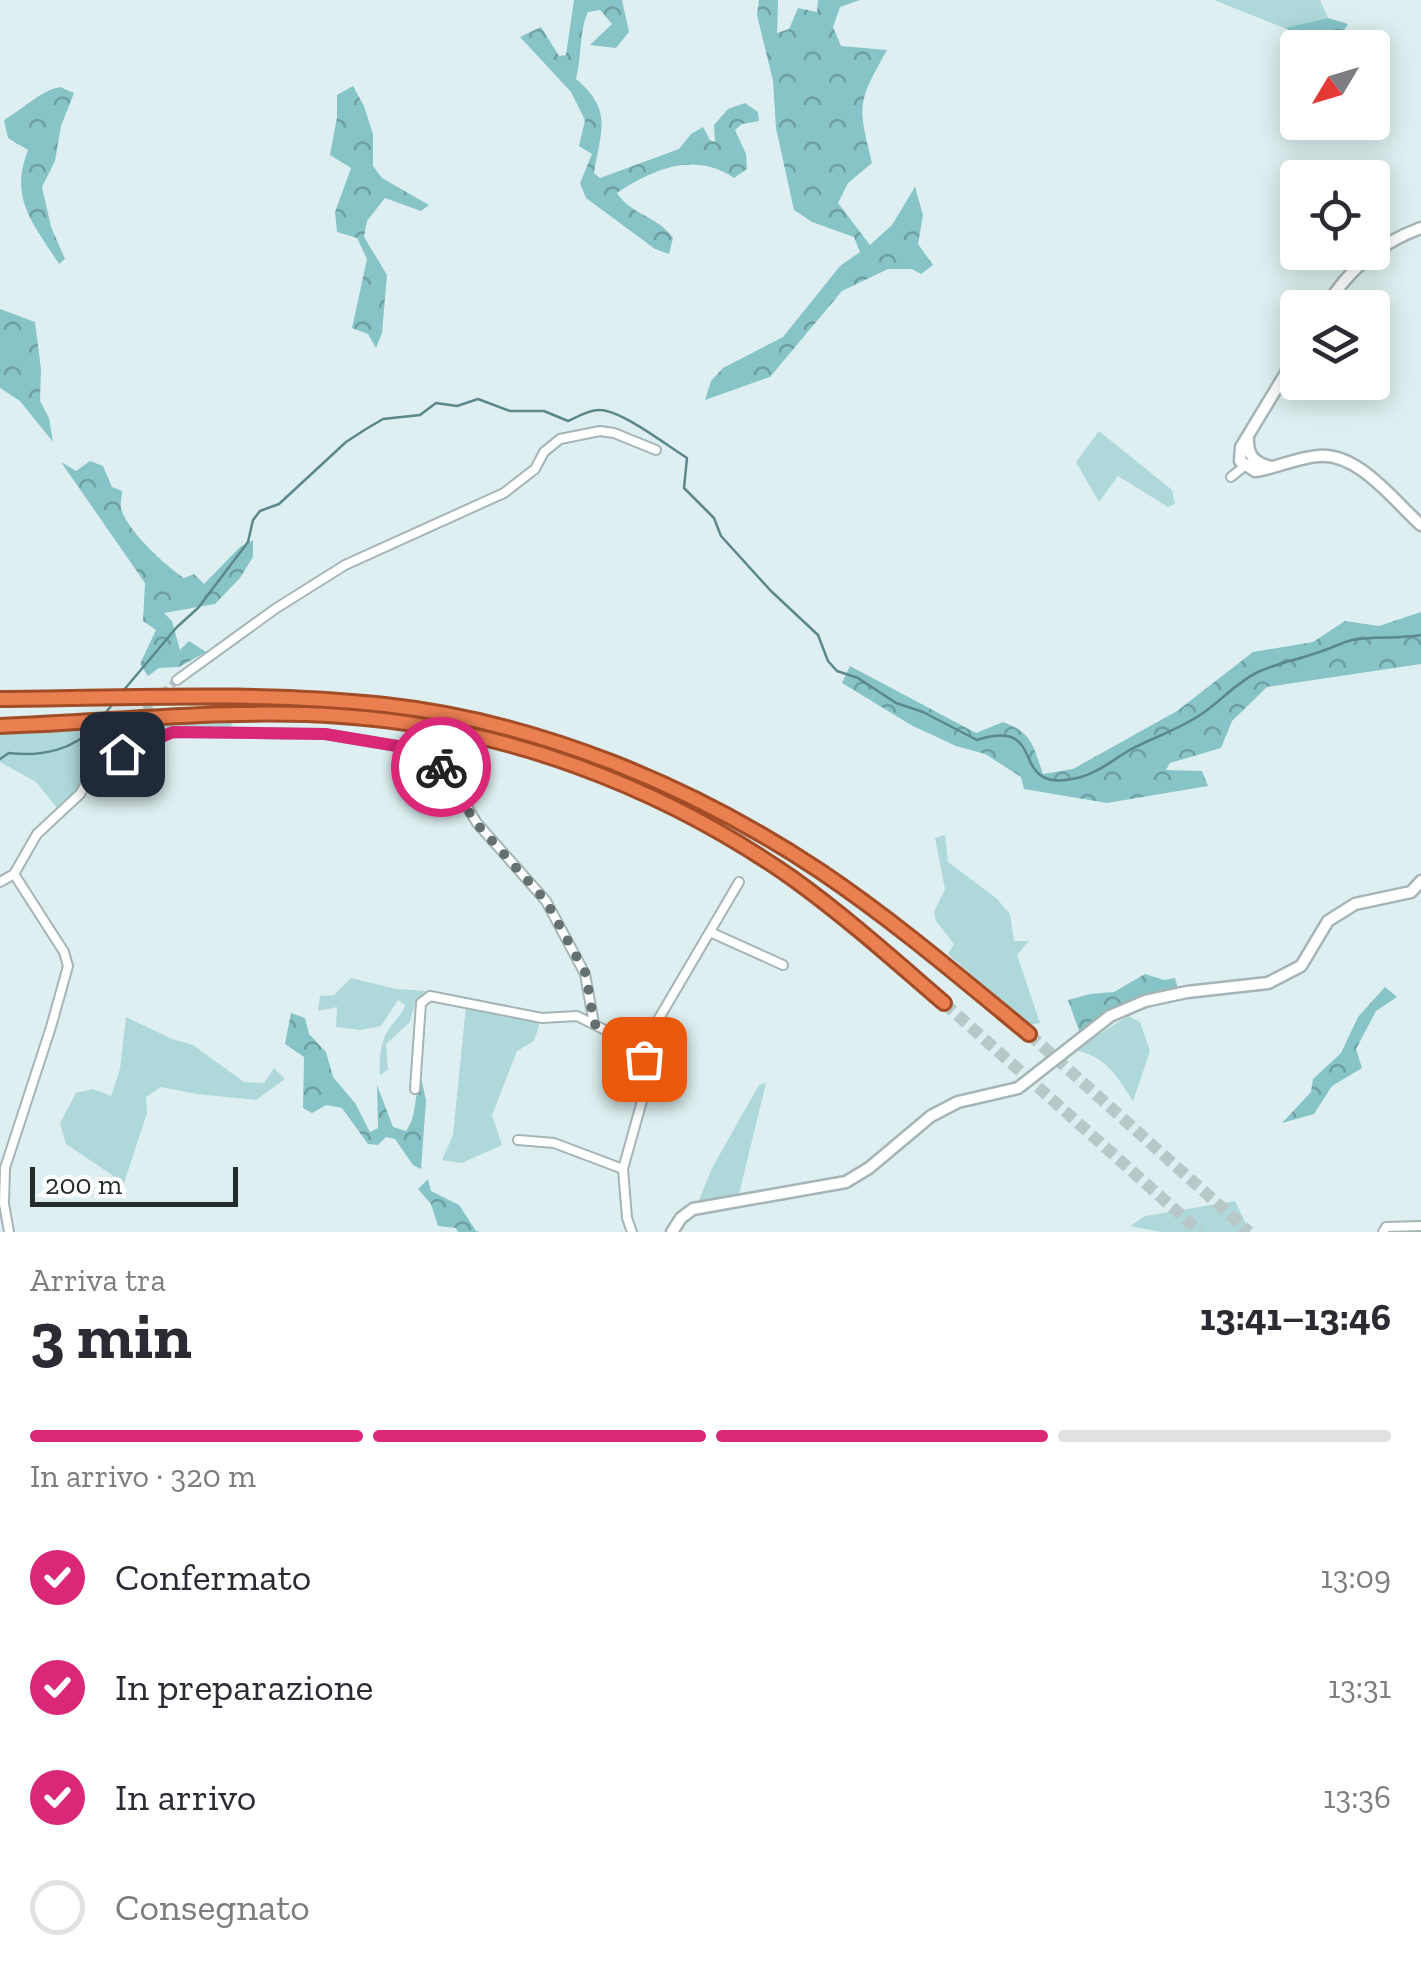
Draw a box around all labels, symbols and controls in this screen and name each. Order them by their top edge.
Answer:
north arrow [1280,30,1390,140]
map controls [1280,30,1390,400]
button: locate [1280,160,1390,270]
button: layers [1280,290,1390,400]
pin [80,712,165,797]
courier [391,717,491,817]
icon: home [95,727,150,782]
icon: bike [414,740,469,795]
pin [602,1017,687,1102]
icon: bag [617,1032,672,1087]
scale bar [30,1162,238,1206]
text: 200 m [45,1168,122,1201]
text: Arriva tra [30,1261,166,1299]
text: 13:41–13:46 [1200,1294,1391,1340]
text: 3 min [30,1297,192,1375]
text: In arrivo · 320 m [30,1457,256,1495]
icon: check [30,1550,85,1605]
text: Confermato [115,1554,311,1600]
text: 13:09 [1320,1558,1391,1596]
icon: check [30,1660,85,1715]
text: In preparazione [115,1664,373,1710]
text: 13:31 [1328,1668,1391,1706]
icon: check [30,1770,85,1825]
text: In arrivo [115,1774,256,1820]
text: 13:36 [1323,1778,1391,1816]
text: Consegnato [115,1884,310,1930]

